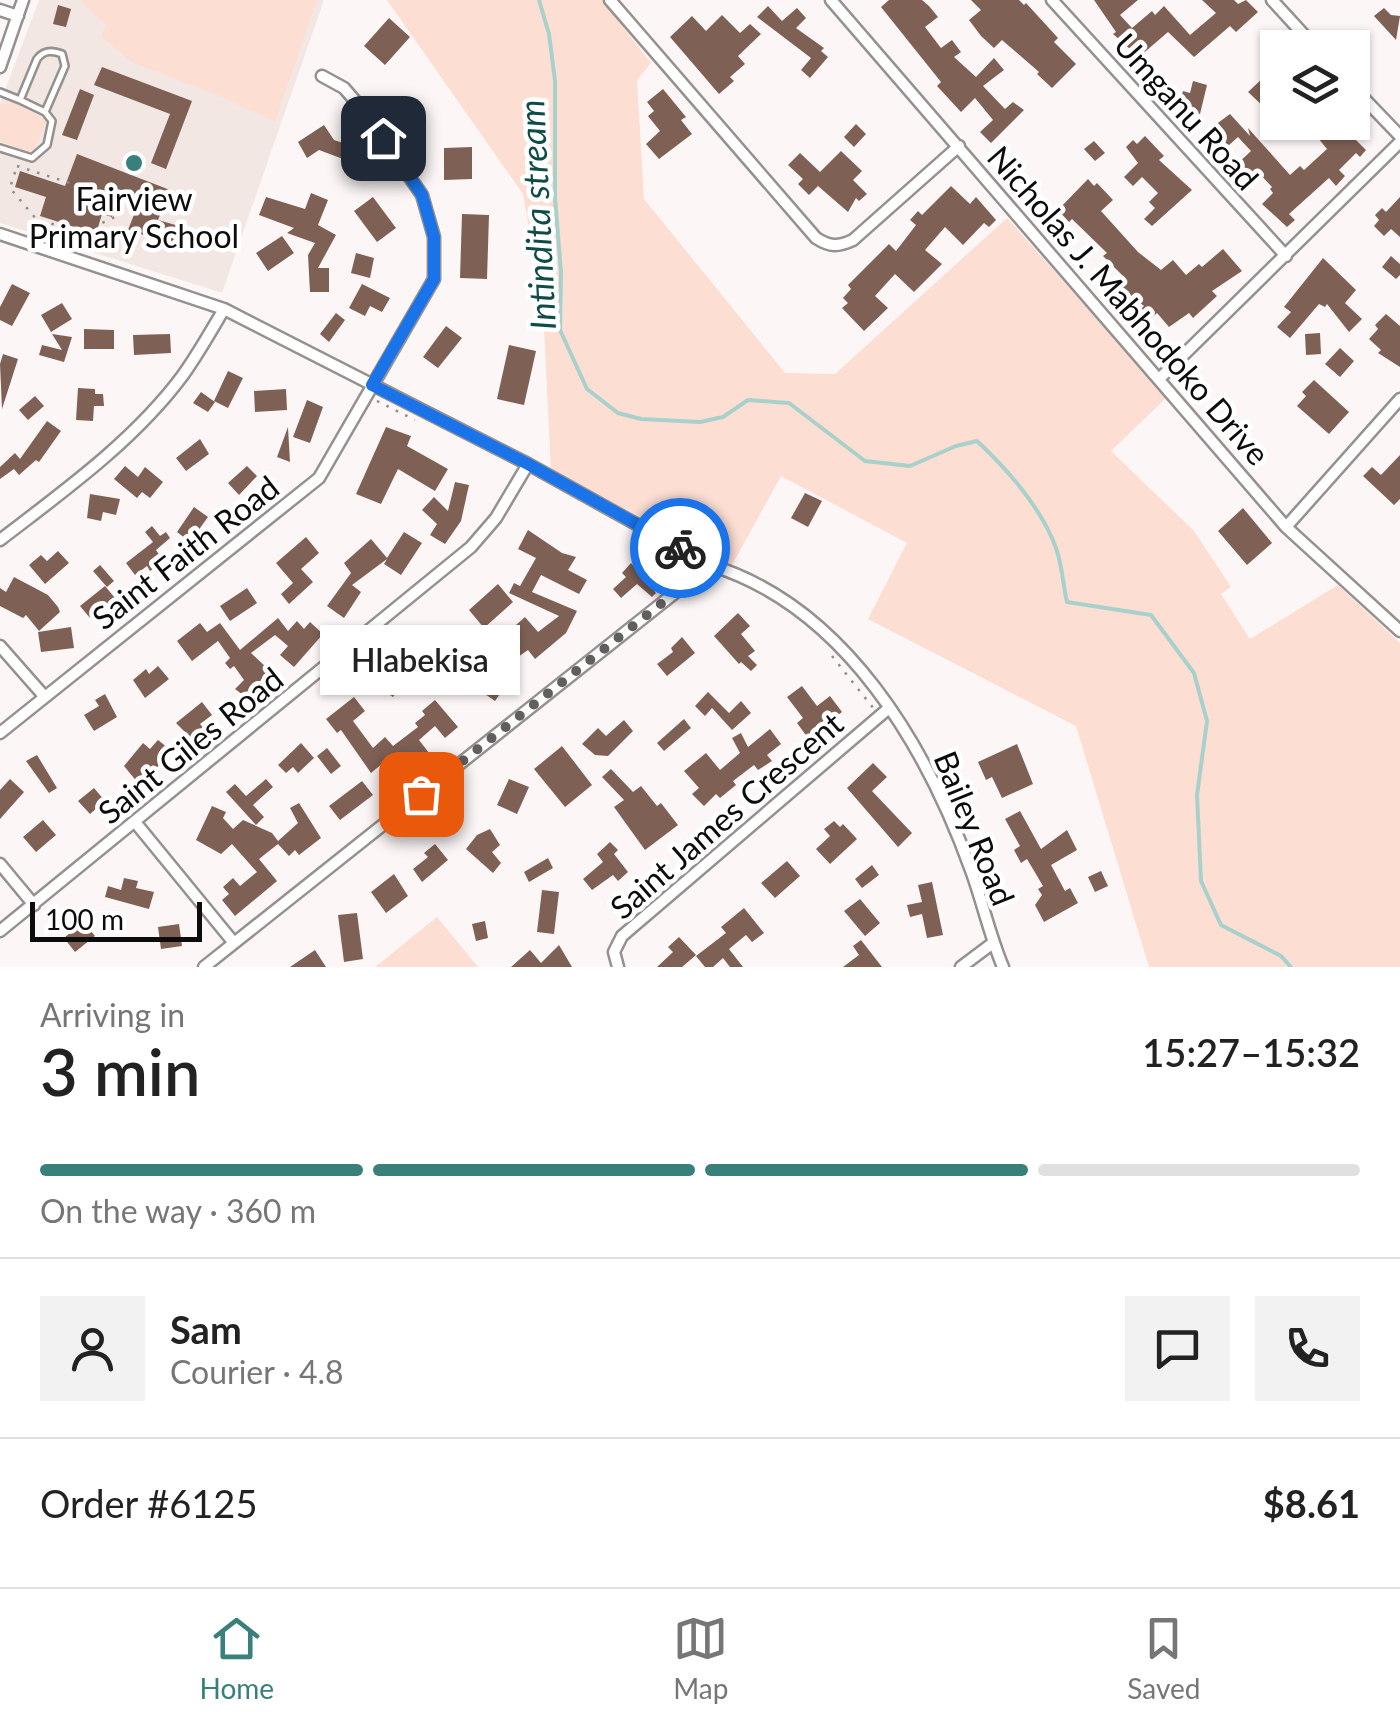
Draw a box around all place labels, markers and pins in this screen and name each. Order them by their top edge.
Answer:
pin [341,96,426,181]
marker: Fairview Primary School [123,152,145,174]
place label: Fairview Primary School [29,179,239,255]
callout: Hlabekisa [321,624,521,694]
pin [379,752,464,837]

